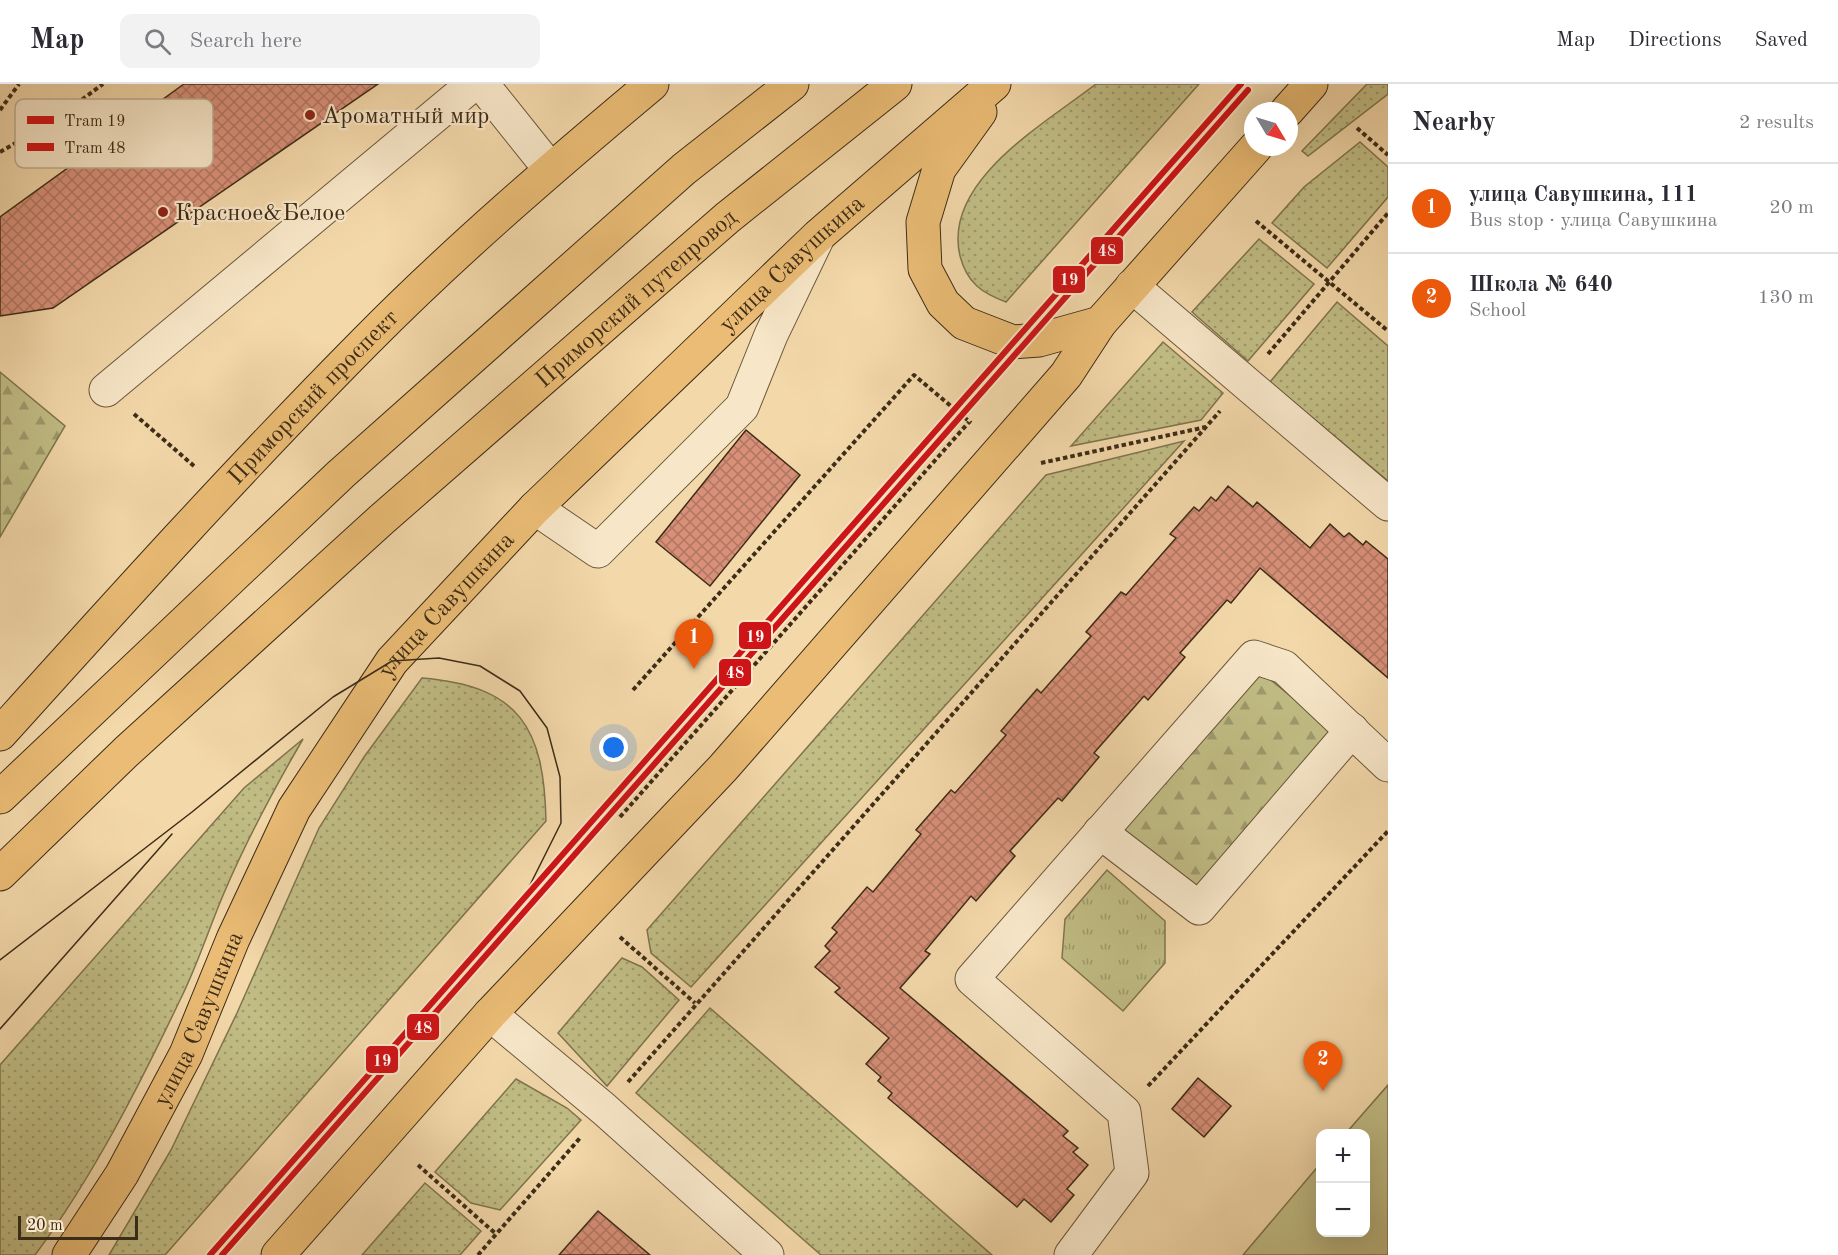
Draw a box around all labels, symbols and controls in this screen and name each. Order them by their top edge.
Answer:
search box [120,14,540,68]
icon: search [141,25,174,58]
text: Map [30,27,84,55]
text: Search here [189,30,302,52]
text: Map [1556,30,1595,51]
text: Directions [1628,30,1722,51]
text: Saved [1755,30,1808,51]
legend [15,99,213,168]
north arrow [1244,102,1298,156]
place label: Ароматный мир [322,105,489,129]
marker: Ароматный мир [303,108,317,122]
text: Nearby [1412,110,1496,136]
text: 2 results [1739,113,1814,133]
text: Tram 19 [64,114,126,130]
text: Tram 48 [64,141,126,157]
text: улица Савушкина, 111 [1469,184,1698,206]
street label: улица Савушкина [716,192,870,338]
text: 1 [1426,198,1437,218]
text: 20 m [1769,198,1814,218]
place label: Красное&Белое [175,202,345,226]
marker: Красное&Белое [156,205,170,219]
street label: Приморский путепровод [532,205,742,393]
text: Bus stop · улица Савушкина [1469,211,1718,231]
line badge: 48 [1090,236,1124,265]
text: 48 [1098,244,1116,260]
line badge: 19 [1052,265,1086,294]
text: 19 [1060,273,1078,289]
text: Школа № 640 [1469,274,1613,296]
text: 2 [1426,288,1437,308]
text: 130 m [1758,288,1814,308]
text: School [1469,301,1526,321]
street label: Приморский проспект [224,306,404,490]
street label: улица Савушкина [375,528,520,682]
pin: 1 [674,620,714,669]
line badge: 19 [738,621,772,650]
text: 19 [746,630,764,646]
line badge: 48 [718,658,752,687]
text: 48 [726,666,744,682]
your location [599,733,628,762]
street label: улица Савушкина [150,928,249,1111]
line badge: 48 [406,1013,440,1041]
text: 48 [414,1021,432,1037]
pin: 2 [1304,1042,1342,1091]
line badge: 19 [365,1045,399,1074]
text: 19 [373,1054,391,1070]
map controls [1316,1129,1370,1237]
button: + [1316,1129,1370,1183]
button: − [1316,1183,1370,1237]
scale bar [18,1213,138,1240]
text: 20 m [27,1218,63,1234]

